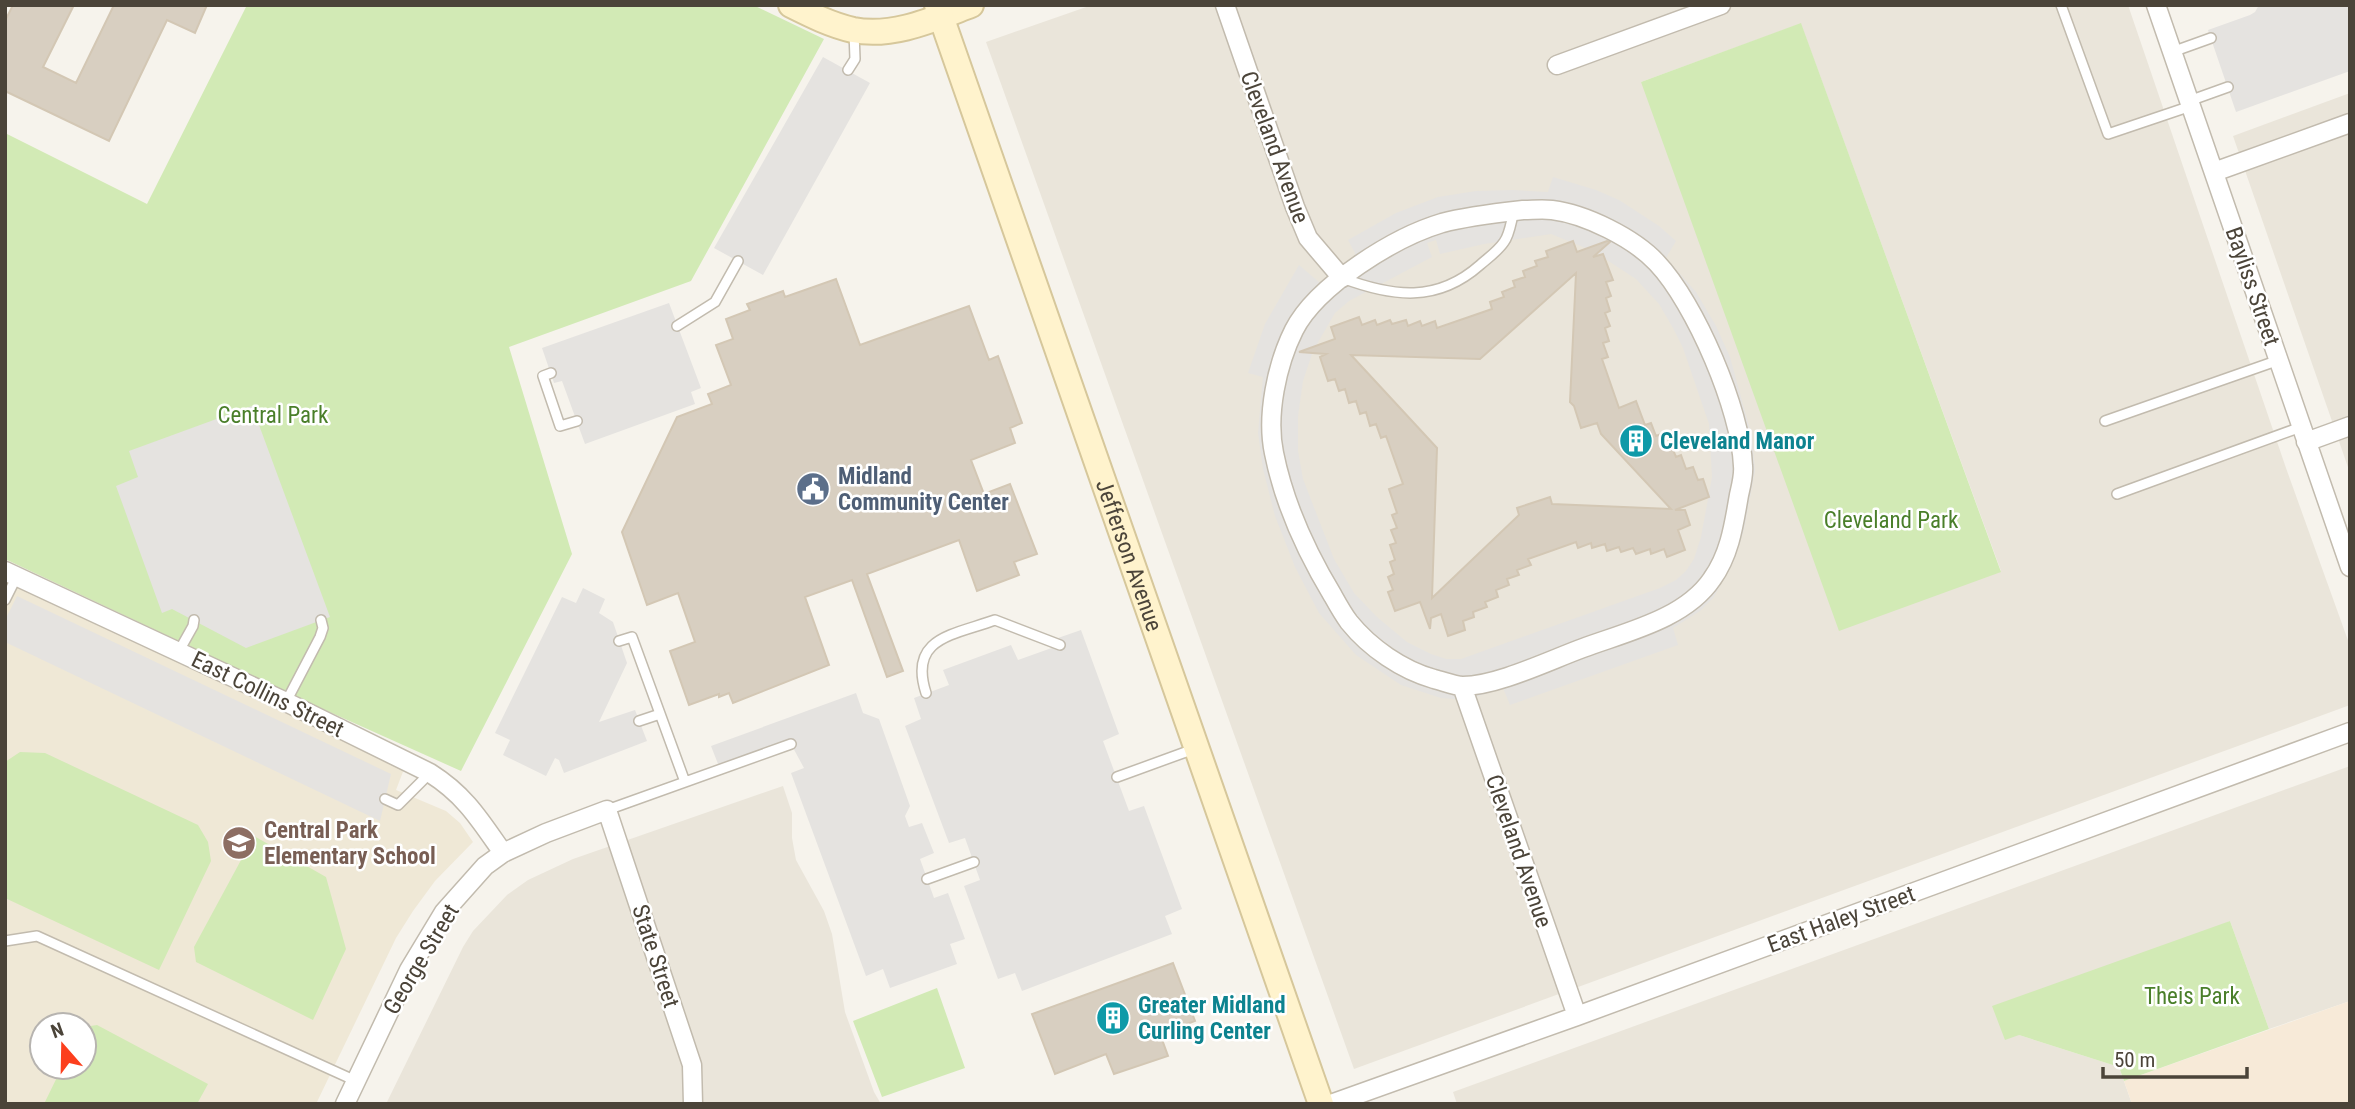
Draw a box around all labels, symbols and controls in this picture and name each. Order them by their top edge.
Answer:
street label: Cleveland Avenue [1235,67,1315,227]
street label: Bayliss Street [2220,223,2285,349]
park label: Central Park [218,402,329,429]
building icon: Cleveland Manor [1617,422,1655,460]
place label: Cleveland Manor [1660,428,1815,455]
place label: Midland Community Center [838,463,1009,516]
public building icon: Midland Community Center [794,470,832,508]
street label: Jefferson Avenue [1090,476,1168,635]
park label: Cleveland Park [1824,507,1959,534]
street label: East Collins Street [187,646,348,743]
street label: Cleveland Avenue [1480,771,1557,931]
place label: Central Park Elementary School [264,817,436,870]
school or university icon: Central Park Elementary School [220,824,258,862]
street label: East Haley Street [1764,880,1919,959]
street label: George Street [378,899,465,1019]
street label: State Street [626,901,685,1011]
park label: Theis Park [2144,983,2241,1010]
place label: Greater Midland Curling Center [1138,992,1286,1045]
building icon: Greater Midland Curling Center [1094,999,1132,1037]
north arrow [28,1011,98,1081]
text: N [48,1018,67,1043]
scale bar [2103,1036,2246,1080]
text: 50 m [2114,1048,2155,1072]

